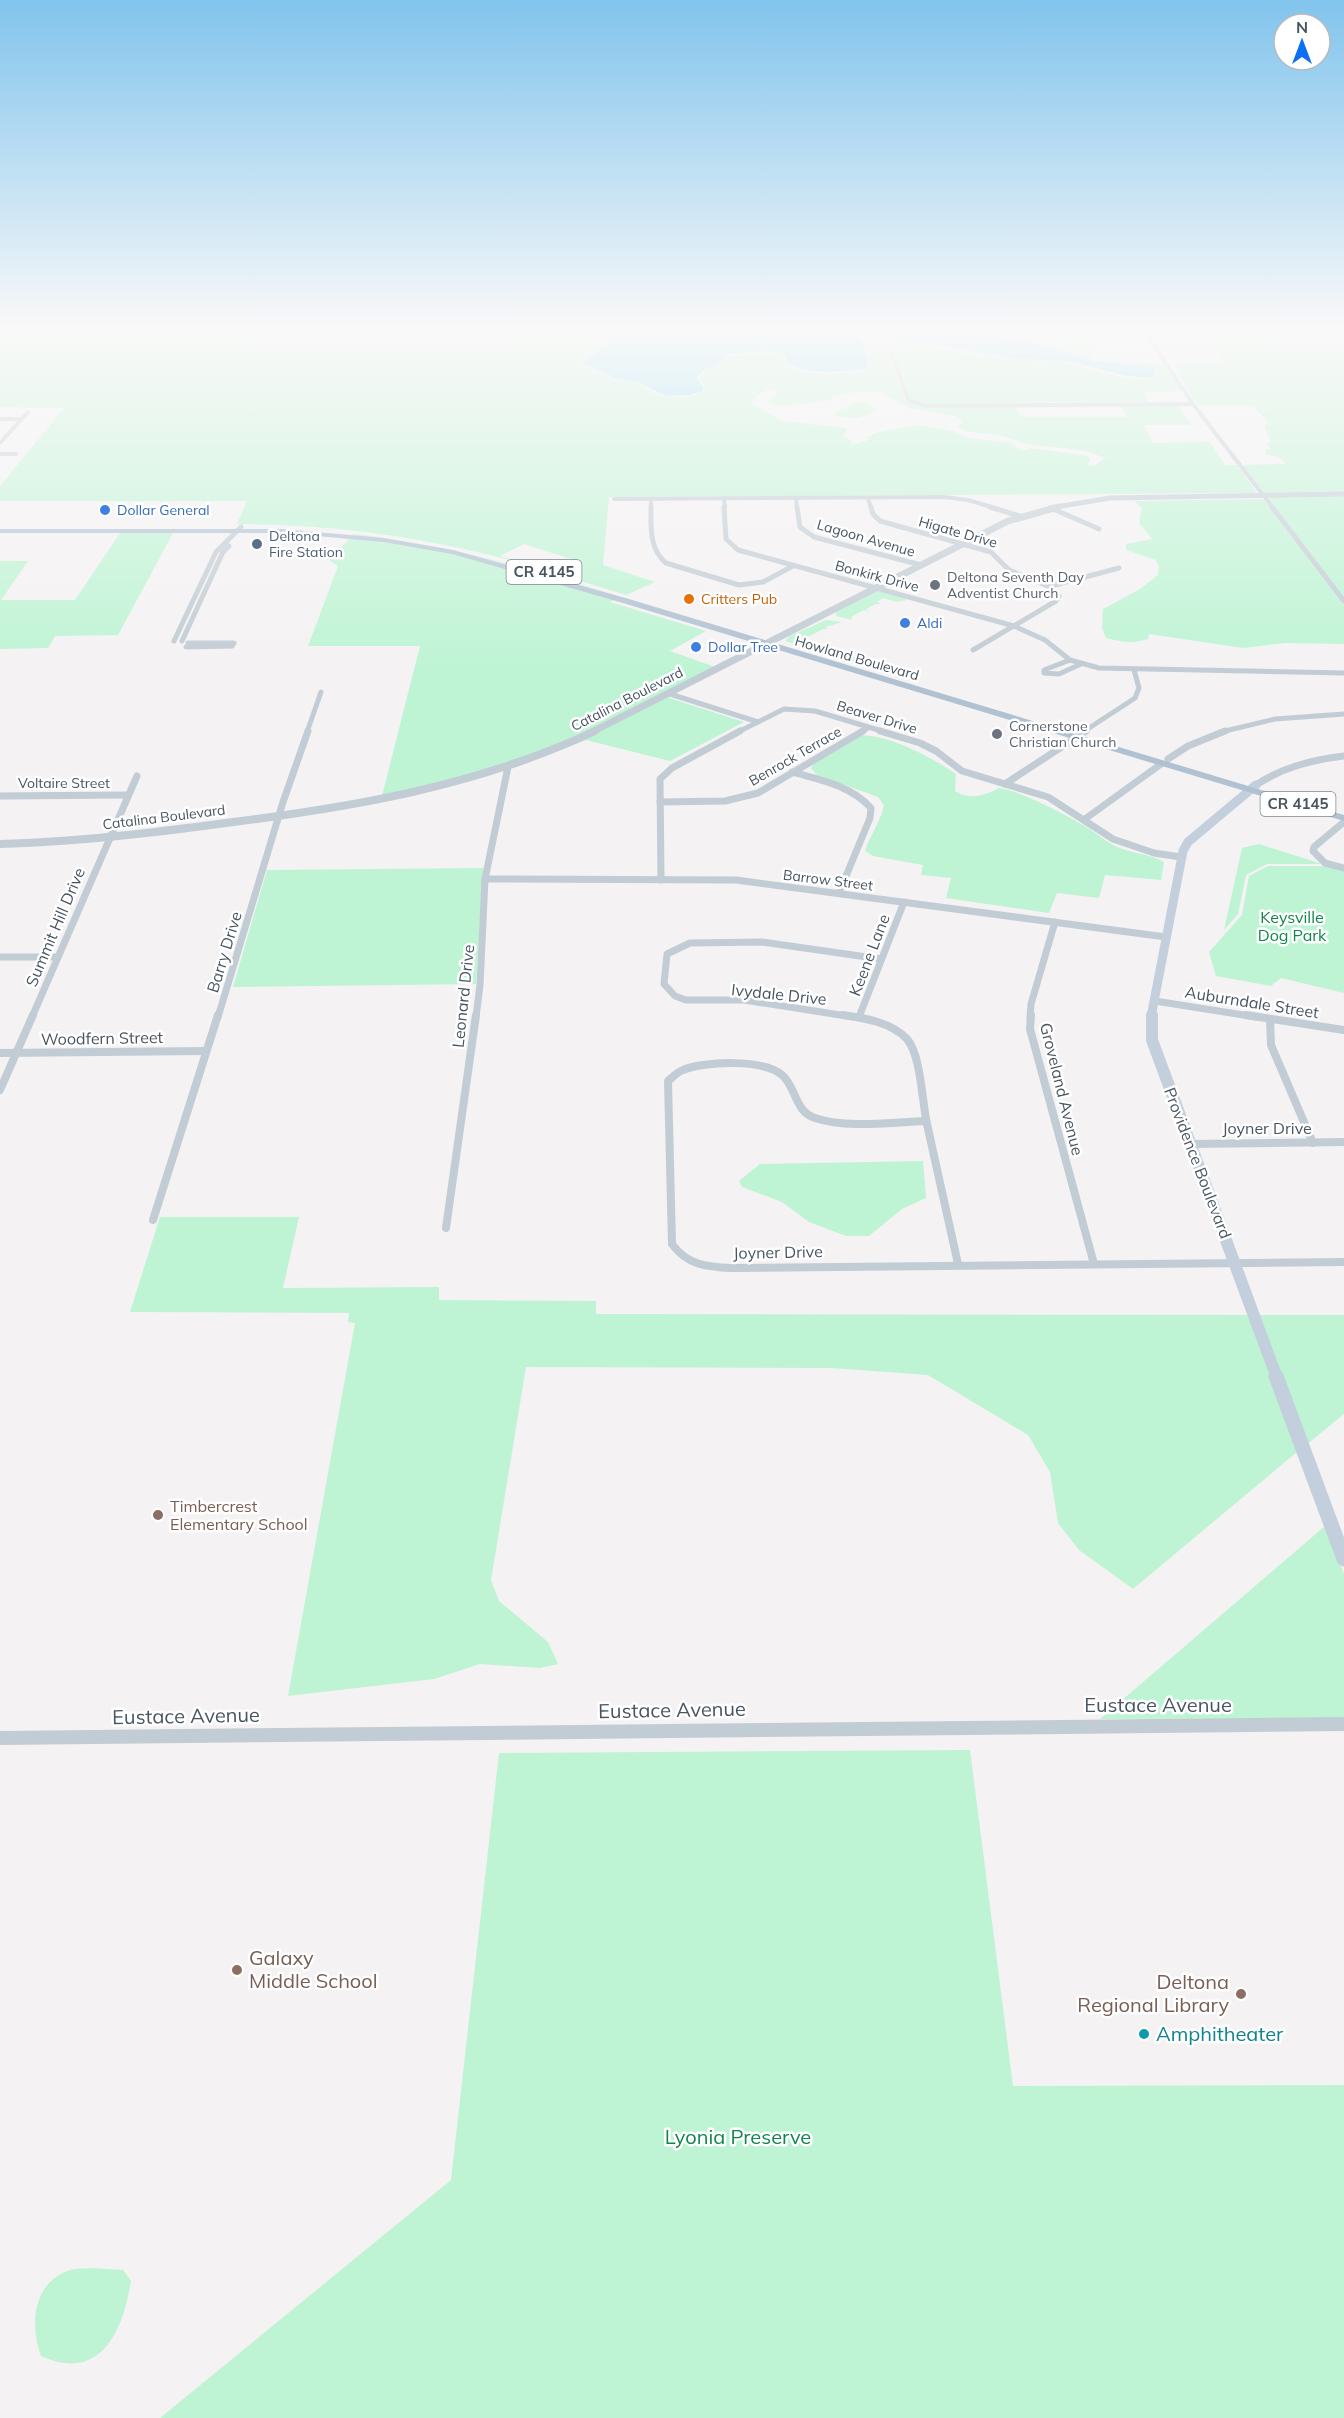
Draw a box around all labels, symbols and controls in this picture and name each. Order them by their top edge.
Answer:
north arrow [1272,12,1332,72]
text: N [1296,17,1308,37]
place label: Dollar General [117,501,210,519]
marker: Dollar General [98,503,112,517]
street label: Higate Drive [917,512,999,552]
street label: Lagoon Avenue [815,515,917,561]
place label: Deltona Fire Station [269,527,343,561]
marker: Deltona Fire Station [250,537,264,551]
street label: Bonkirk Drive [833,556,921,596]
road number: CR 4145 [506,560,582,584]
place label: Deltona Seventh Day Adventist Church [947,568,1084,602]
marker: Deltona Seventh Day Adventist Church [928,578,942,592]
place label: Critters Pub [701,590,777,608]
marker: Critters Pub [682,592,696,606]
place label: Aldi [917,614,942,632]
marker: Aldi [898,616,912,630]
street label: Howland Boulevard [793,632,921,684]
place label: Dollar Tree [708,638,778,656]
marker: Dollar Tree [689,640,703,654]
street label: Catalina Boulevard [568,663,686,735]
street label: Beaver Drive [835,696,919,738]
place label: Cornerstone Christian Church [1009,717,1117,751]
street label: Benrock Terrace [745,722,845,790]
marker: Cornerstone Christian Church [990,727,1004,741]
street label: Voltaire Street [18,774,110,792]
road number: CR 4145 [1260,792,1336,816]
street label: Catalina Boulevard [102,801,226,833]
street label: Summit Hill Drive [21,864,89,990]
street label: Barrow Street [782,866,874,894]
park label: Keysville Dog Park [1258,907,1327,945]
street label: Barry Drive [202,909,246,995]
street label: Keene Lane [844,911,894,999]
street label: Leonard Drive [448,943,478,1049]
street label: Ivydale Drive [730,979,828,1009]
street label: Auburndale Street [1184,982,1321,1023]
street label: Groveland Avenue [1036,1021,1088,1157]
street label: Woodfern Street [41,1027,164,1049]
street label: Providence Boulevard [1160,1084,1236,1242]
street label: Joyner Drive [1222,1118,1312,1138]
street label: Joyner Drive [733,1241,823,1263]
place label: Timbercrest Elementary School [170,1496,308,1534]
marker: Timbercrest Elementary School [151,1508,165,1522]
street label: Eustace Avenue [1084,1692,1232,1717]
street label: Eustace Avenue [598,1696,746,1723]
street label: Eustace Avenue [112,1702,260,1729]
place label: Galaxy Middle School [249,1945,377,1993]
marker: Galaxy Middle School [230,1963,244,1977]
place label: Deltona Regional Library [1077,1969,1229,2017]
marker: Deltona Regional Library [1234,1987,1248,2001]
place label: Amphitheater [1156,2021,1284,2046]
marker: Amphitheater [1137,2027,1151,2041]
park label: Lyonia Preserve [665,2124,811,2149]

